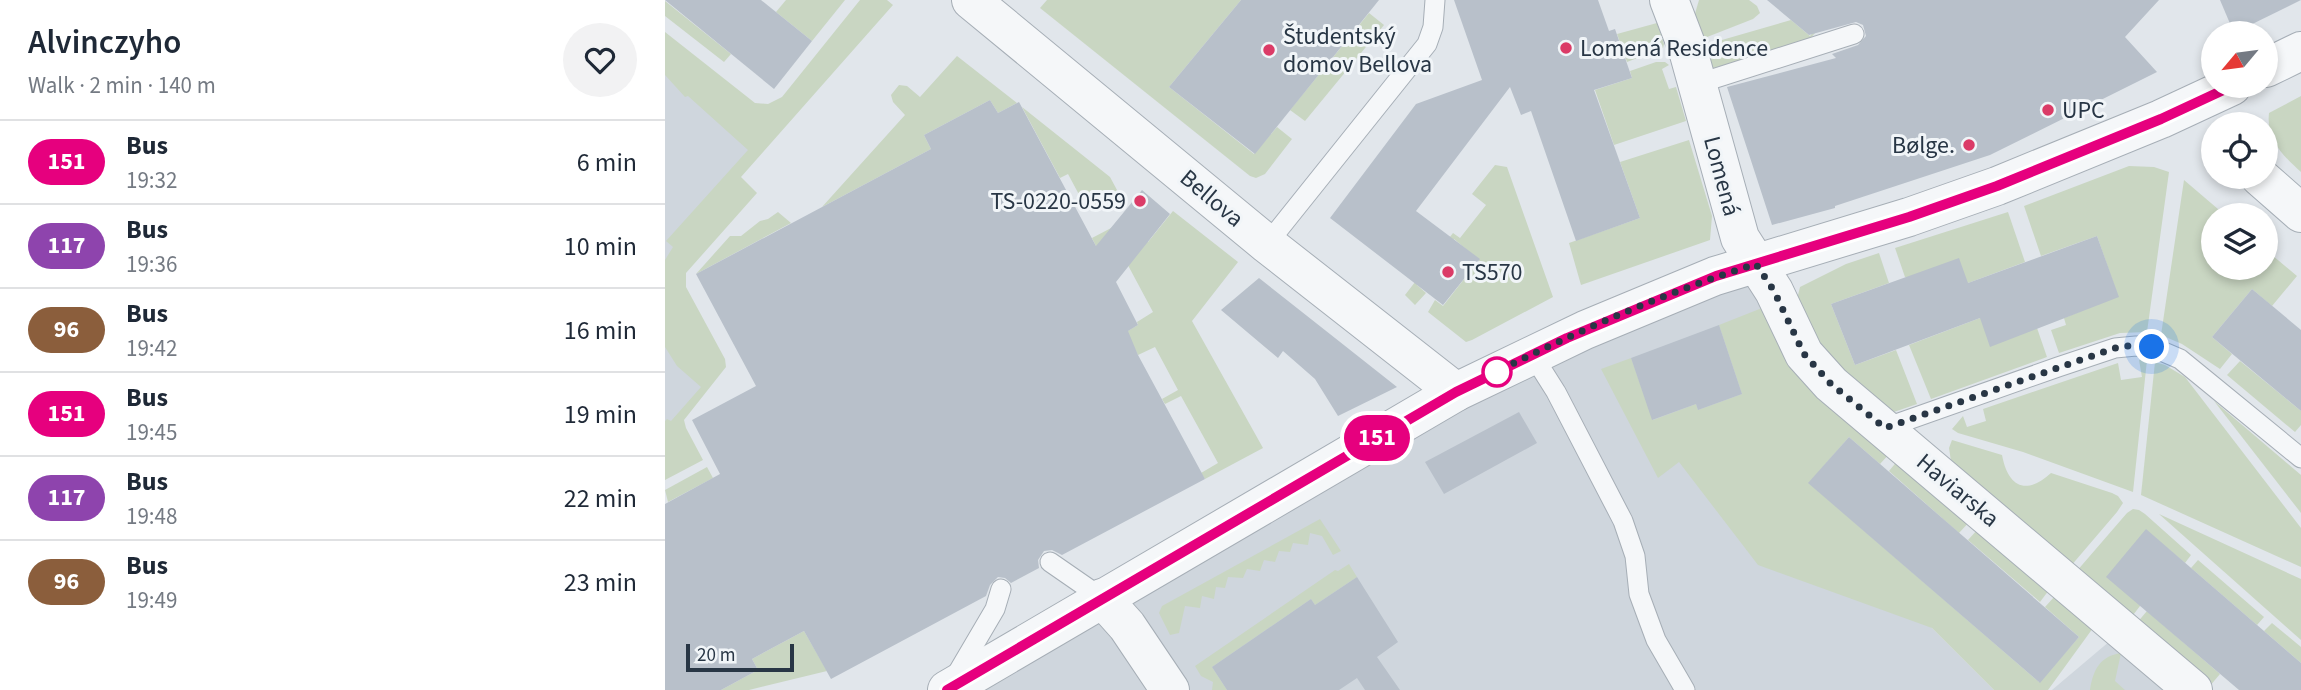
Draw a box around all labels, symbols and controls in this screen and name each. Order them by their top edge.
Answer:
text: Alvinczyho [28,19,181,66]
place label: Študentský domov Bellova [1283,19,1432,82]
north arrow [2201,21,2279,98]
map controls [2201,21,2278,280]
button: heart [563,23,637,97]
place label: Lomená Residence [1580,31,1768,66]
marker: Lomená Residence [1558,40,1574,56]
marker: Študentský domov Bellova [1261,42,1277,58]
text: Walk · 2 min · 140 m [28,69,216,102]
place label: UPC [2062,93,2105,128]
marker: UPC [2040,102,2056,118]
button: locate [2201,112,2278,189]
text: Bus [126,127,168,164]
place label: Bølge. [1892,128,1955,163]
street label: Lomená [1694,132,1749,220]
marker: Bølge. [1961,137,1977,153]
text: 151 [47,144,86,179]
text: 6 min [577,144,637,181]
street label: Bellova [1172,161,1251,236]
text: 19:32 [126,164,177,197]
place label: TS-0220-0559 [991,184,1126,219]
marker: TS-0220-0559 [1132,193,1148,209]
button: layers [2201,203,2278,280]
text: Bus [126,211,168,248]
text: 117 [47,228,86,263]
text: 10 min [564,228,637,265]
text: 19:36 [126,248,177,281]
place label: TS570 [1462,255,1523,290]
marker: TS570 [1440,264,1456,280]
text: Bus [126,295,168,332]
text: 96 [54,312,79,347]
text: 16 min [564,312,637,349]
your location [2134,329,2169,364]
text: 19:42 [126,332,177,365]
unlabelled marker [1482,357,1512,387]
text: Bus [126,379,168,416]
text: 151 [47,396,86,431]
text: 19 min [564,396,637,433]
line badge: 151 [1337,415,1417,461]
text: 19:45 [126,416,177,449]
text: 151 [1358,420,1396,455]
street label: Haviarska [1909,445,2007,536]
text: Bus [126,463,168,500]
text: 117 [47,480,86,515]
text: 22 min [564,480,637,517]
text: 19:48 [126,500,177,533]
text: Bus [126,547,168,584]
text: 96 [54,564,79,599]
text: 23 min [564,564,637,601]
text: 19:49 [126,584,177,617]
scale bar [686,641,795,673]
text: 20 m [697,642,735,669]

